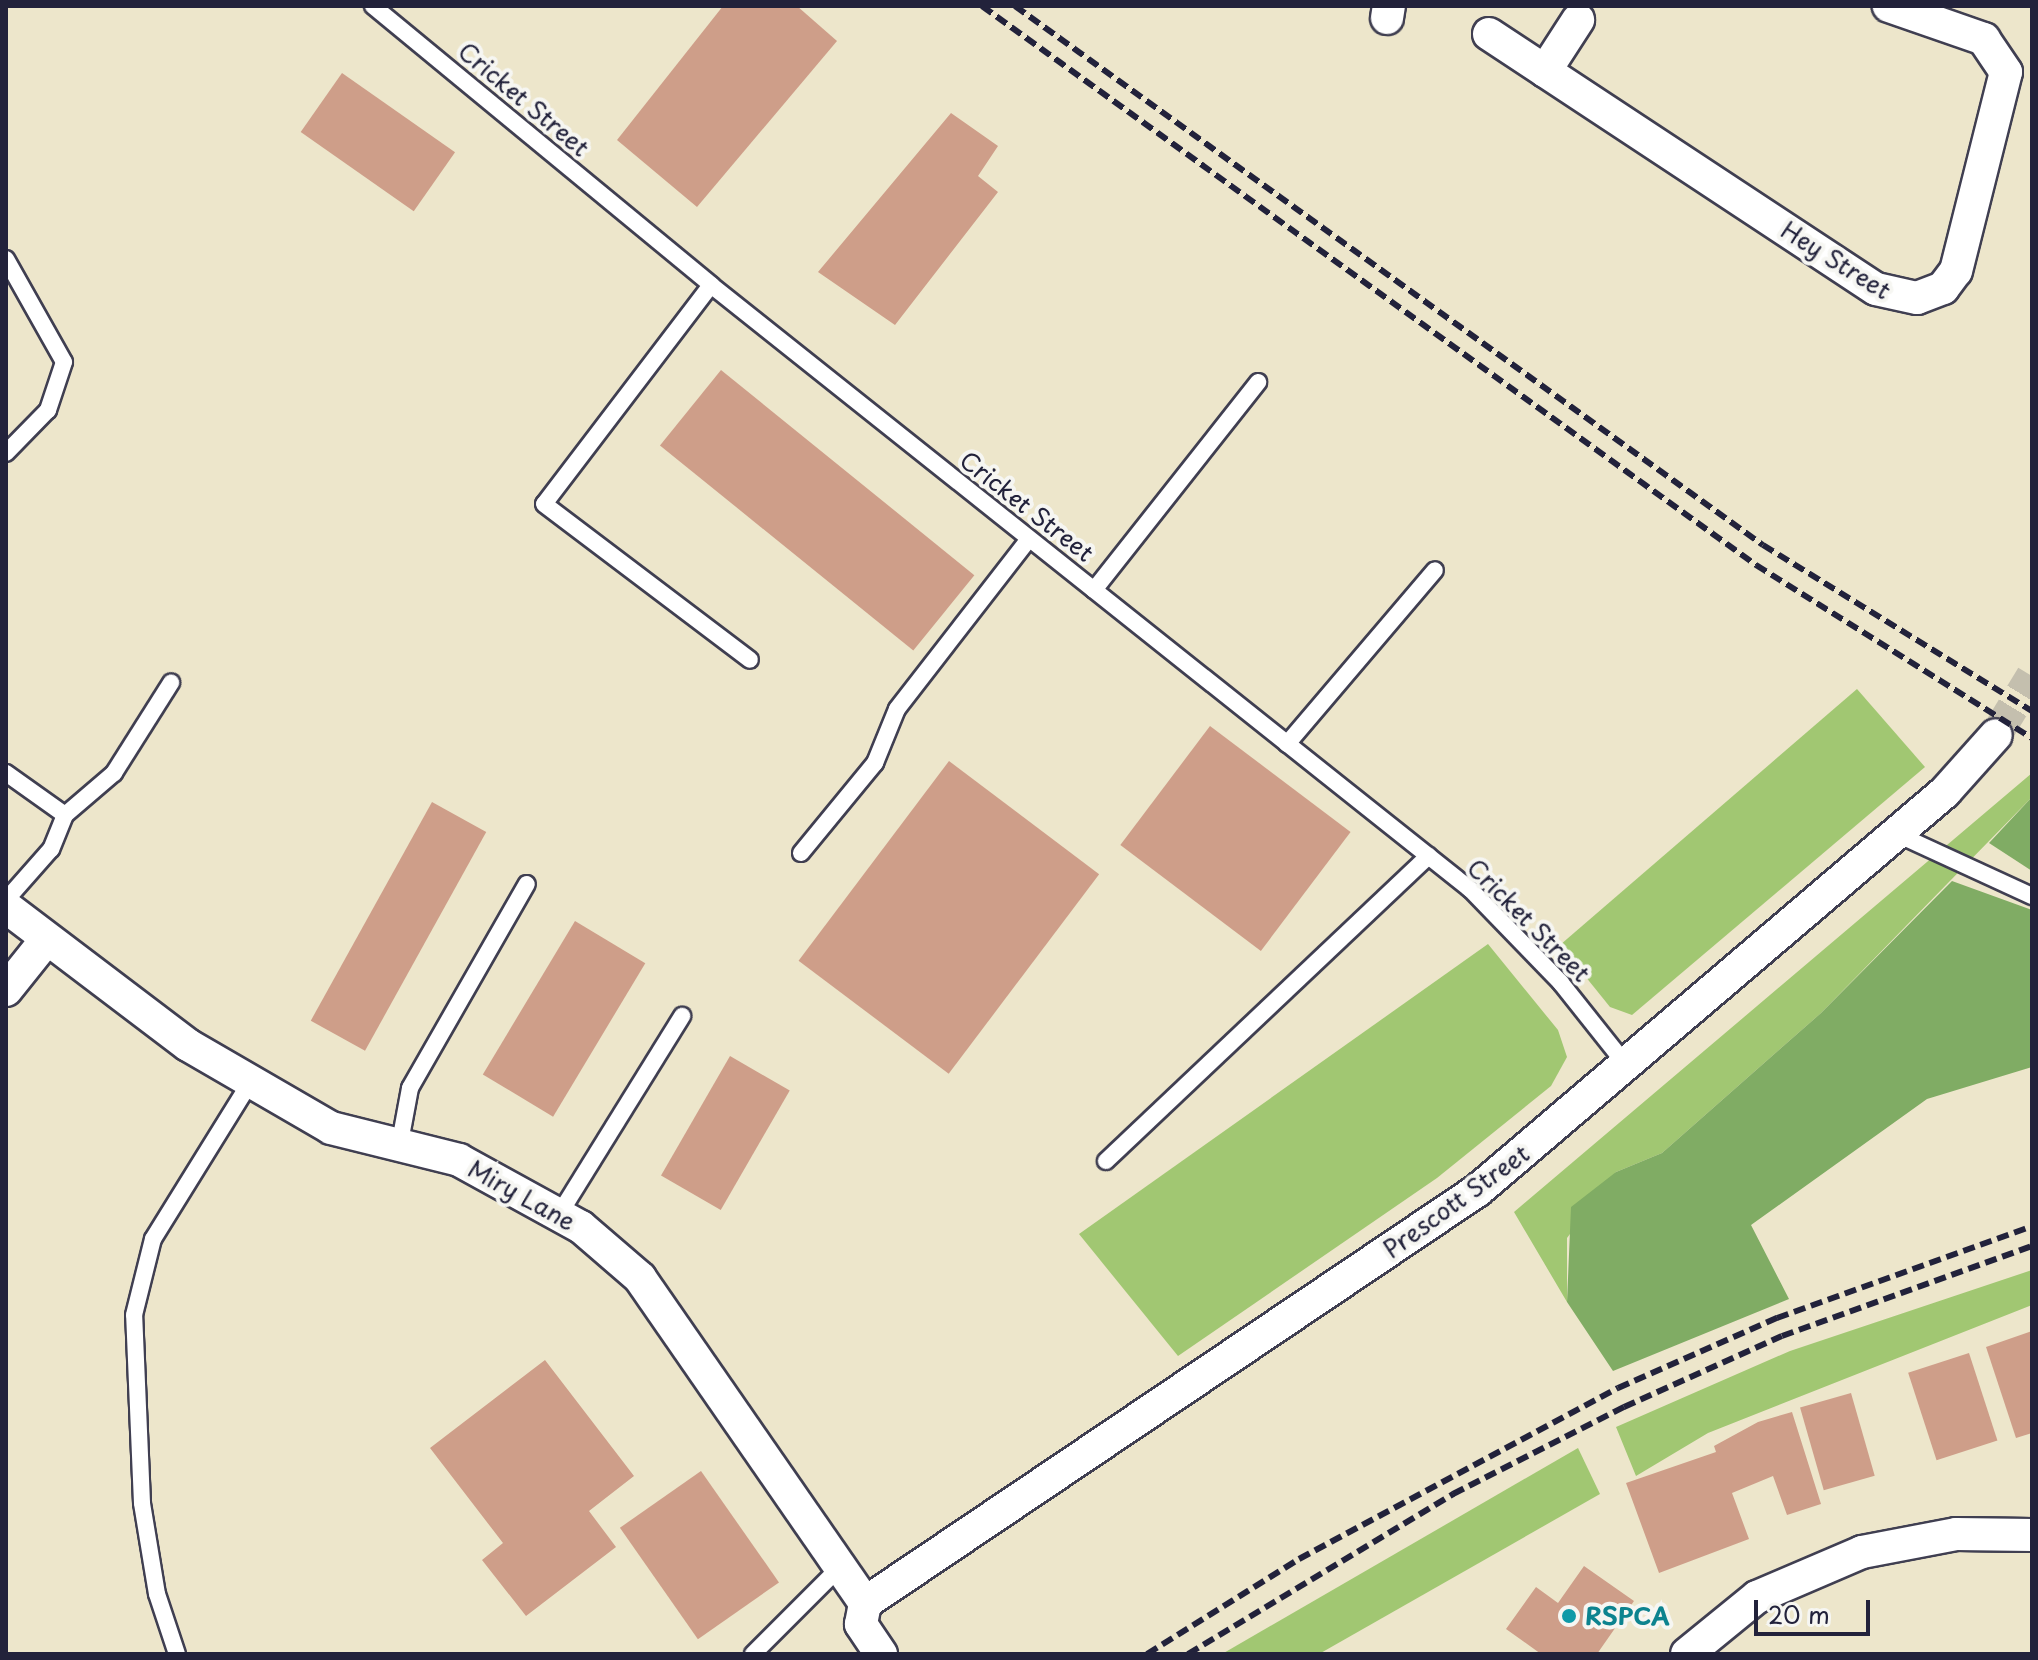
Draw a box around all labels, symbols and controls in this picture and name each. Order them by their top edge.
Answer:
street label: Cricket Street [452,35,596,163]
street label: Hey Street [1776,215,1896,305]
street label: Cricket Street [953,444,1101,568]
street label: Cricket Street [1461,852,1597,988]
street label: Prescott Street [1377,1138,1535,1264]
street label: Miry Lane [464,1154,580,1236]
scale bar [1758,1584,1874,1634]
text: 20 m [1768,1596,1830,1632]
place label: RSPCA [1585,1602,1670,1630]
marker: RSPCA [1560,1607,1578,1625]

